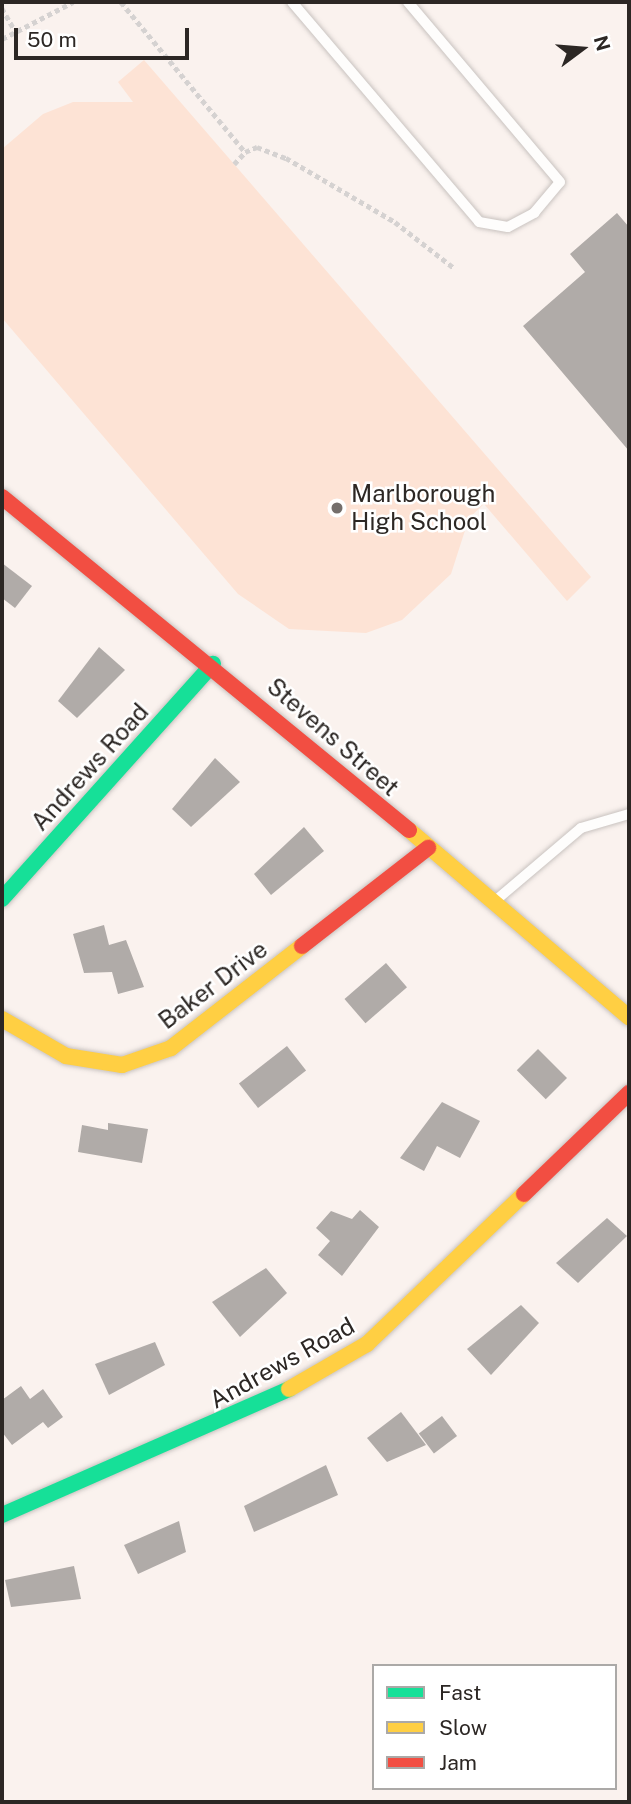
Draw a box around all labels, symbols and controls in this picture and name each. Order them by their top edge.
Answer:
scale bar [18,14,192,58]
north arrow [547,14,617,84]
text: 50 m [27,27,77,52]
text: N [590,33,615,53]
place label: Marlborough High School [351,480,495,536]
marker: Marlborough High School [329,500,345,516]
street label: Stevens Street [261,672,405,802]
street label: Andrews Road [25,697,155,837]
street label: Baker Drive [153,935,273,1035]
street label: Andrews Road [204,1311,360,1415]
legend [372,1664,617,1790]
text: Fast [439,1680,481,1705]
text: Slow [439,1715,487,1740]
text: Jam [439,1750,477,1775]

